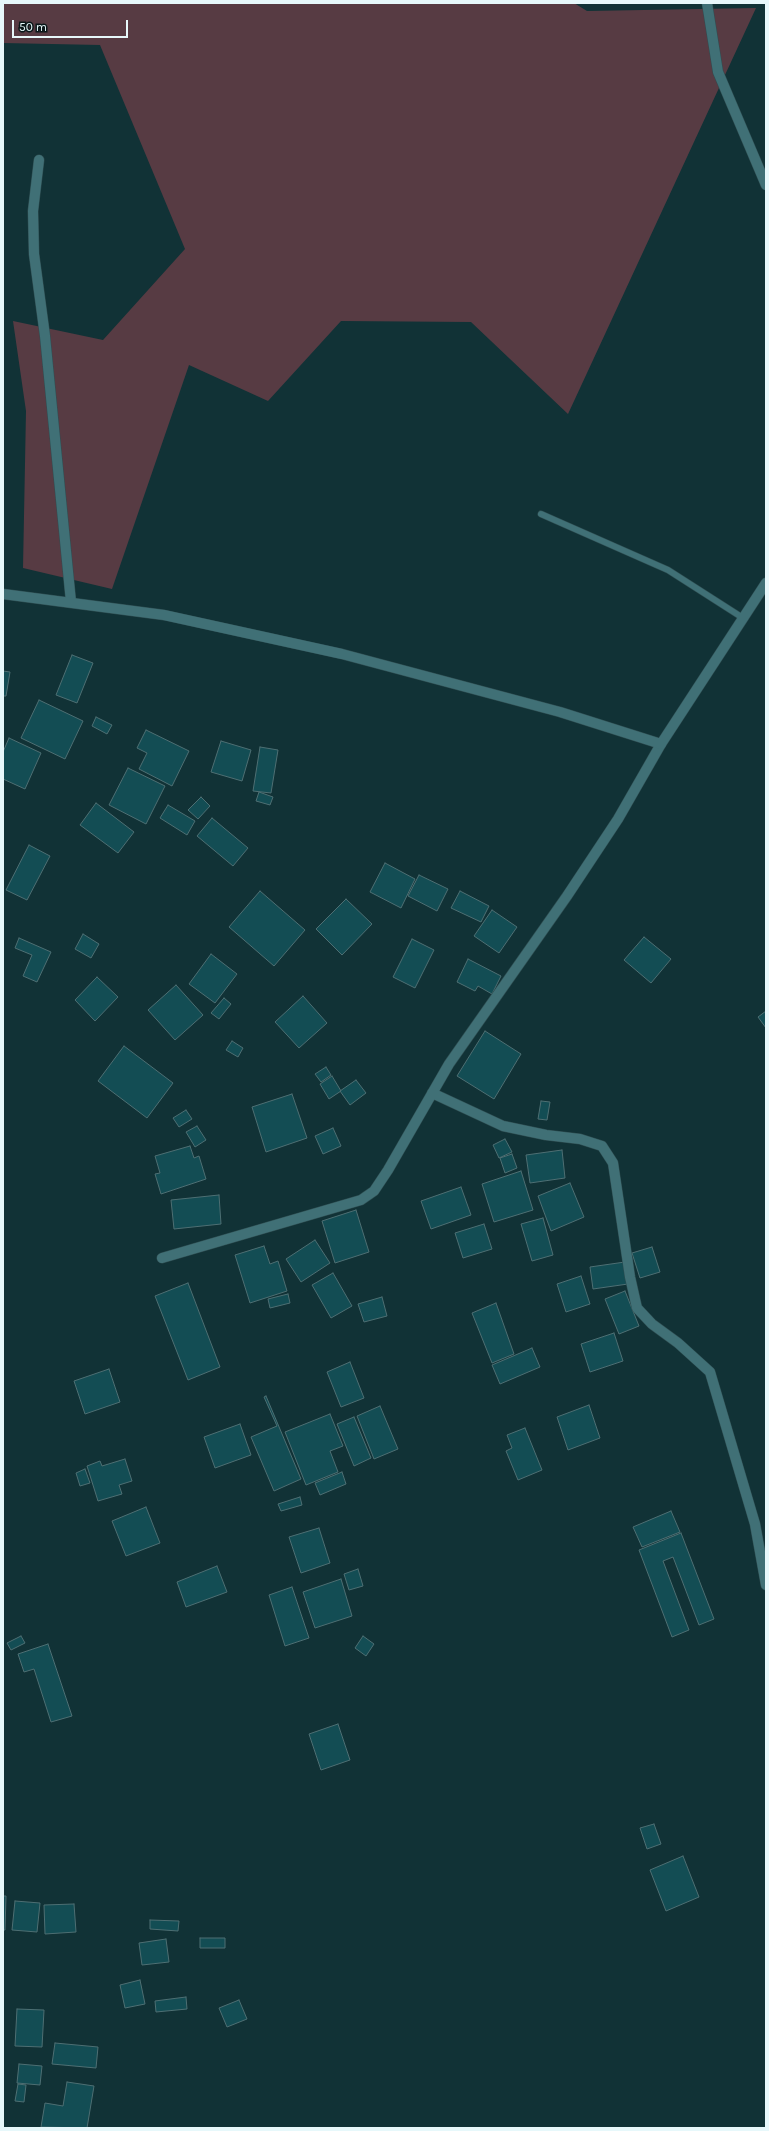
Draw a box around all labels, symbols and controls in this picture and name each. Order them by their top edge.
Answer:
scale bar [14,12,130,38]
text: 50 m [19,20,47,34]

